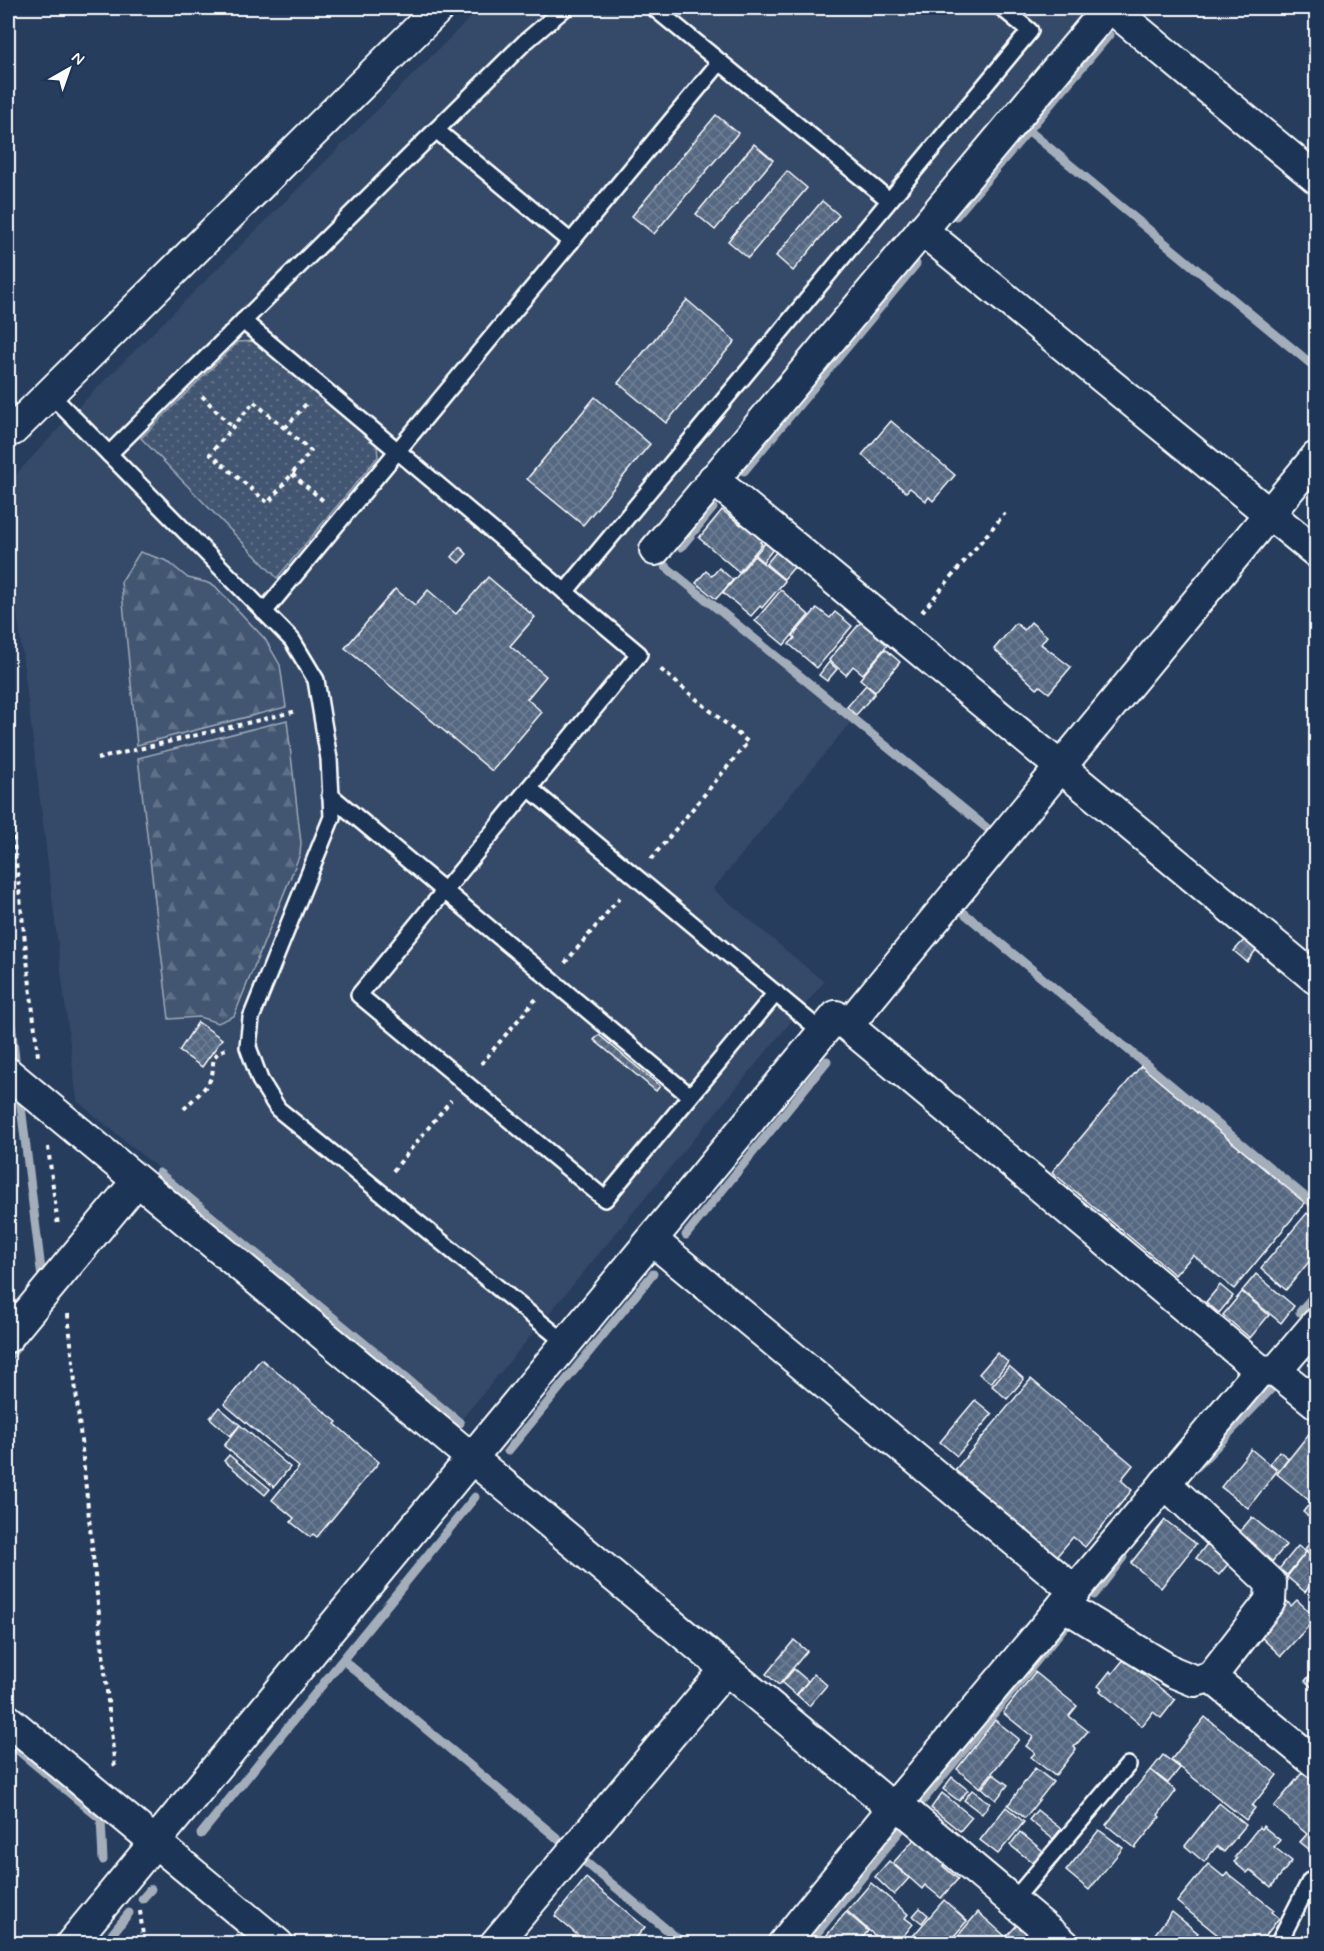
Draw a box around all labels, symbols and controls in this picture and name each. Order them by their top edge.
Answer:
north arrow [39,39,99,99]
text: N [67,47,89,70]

